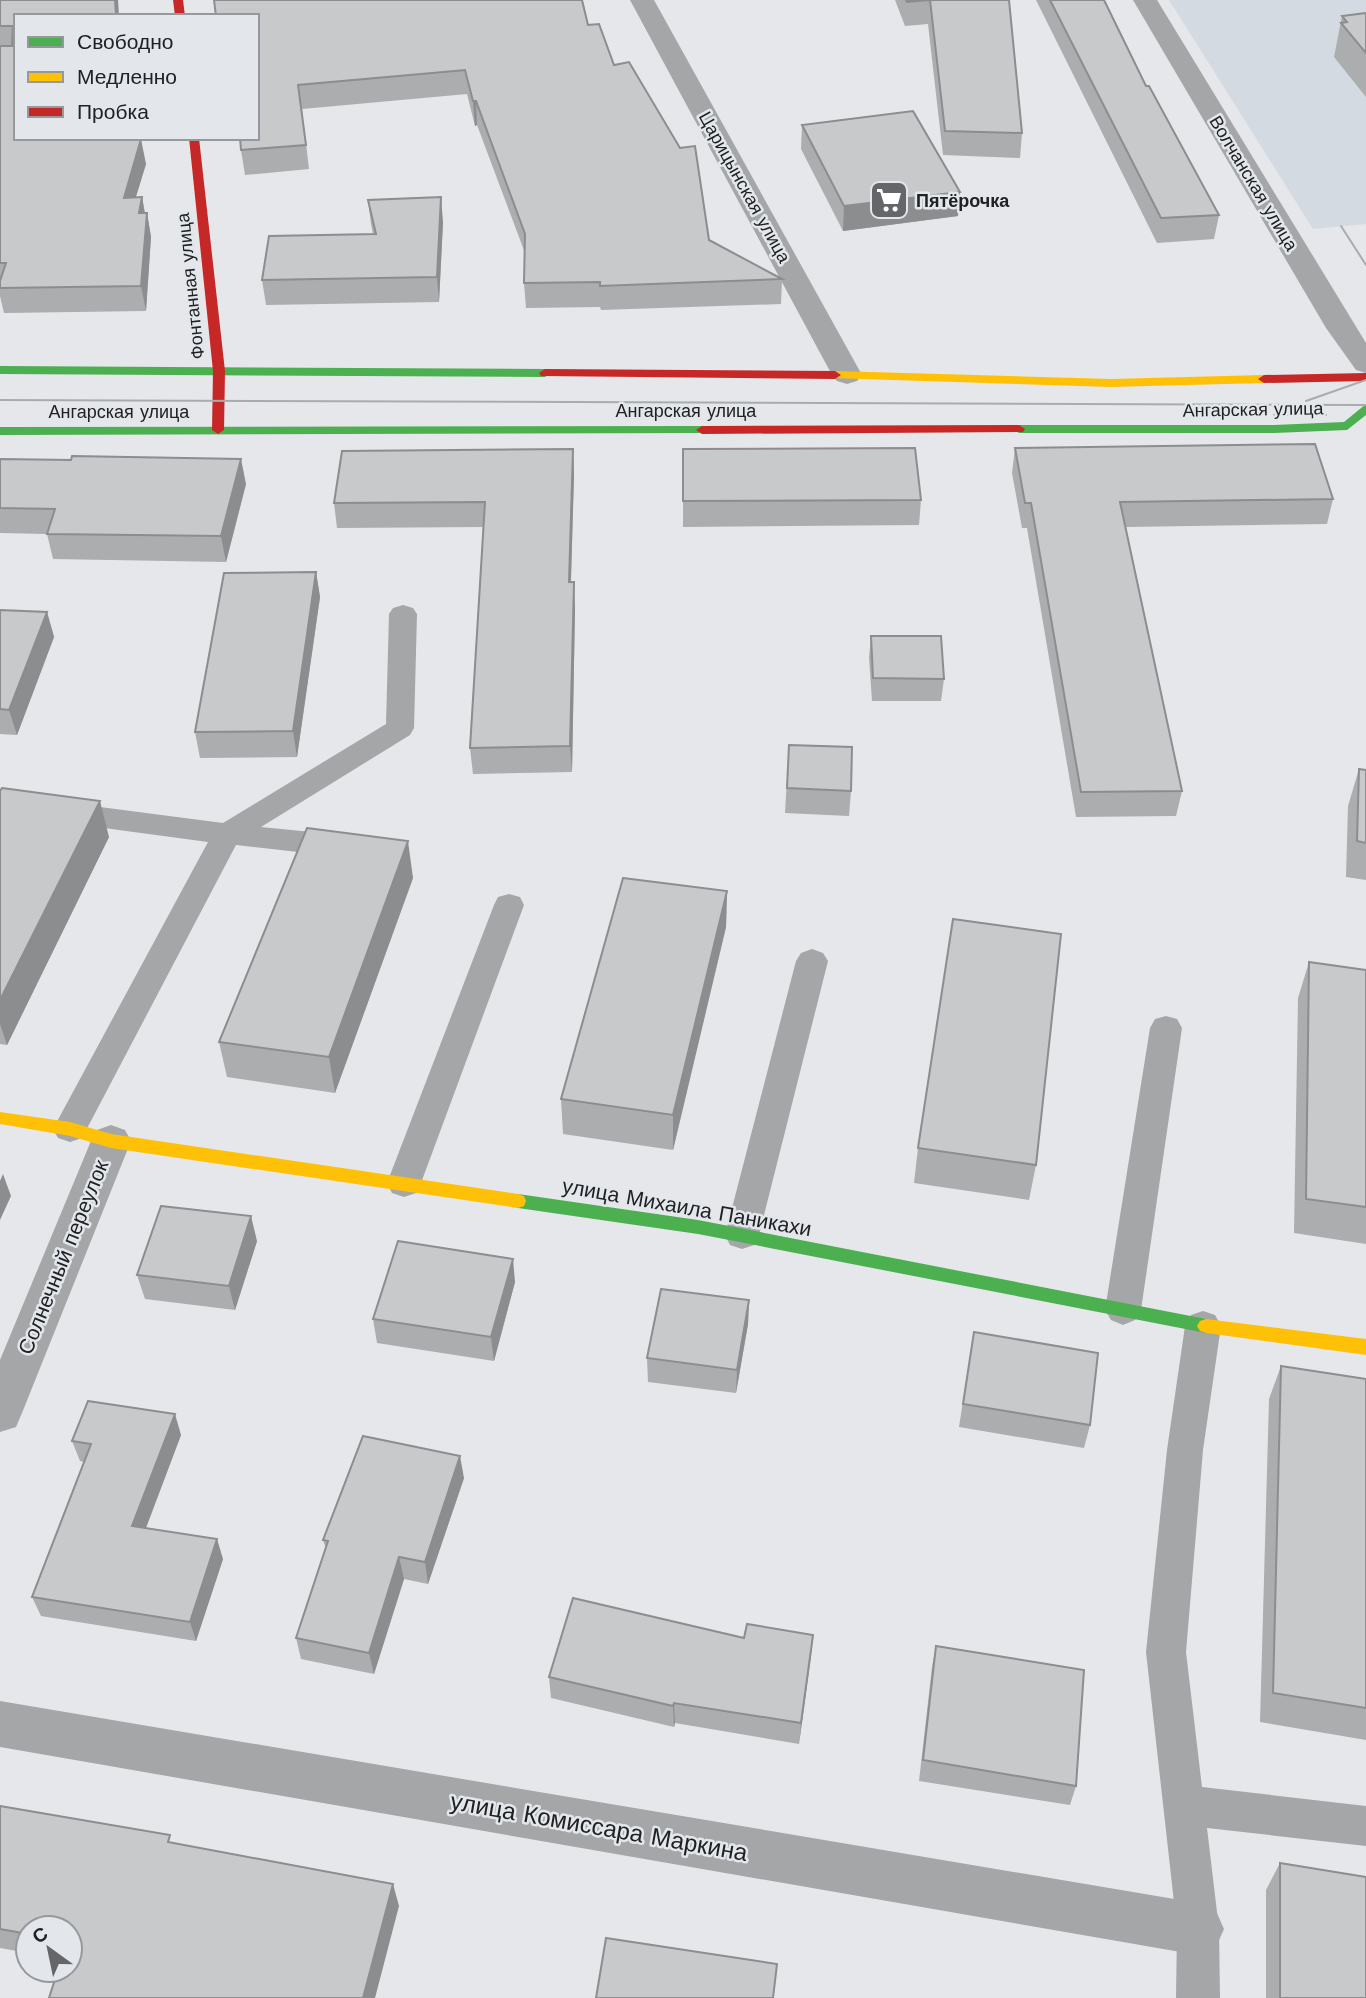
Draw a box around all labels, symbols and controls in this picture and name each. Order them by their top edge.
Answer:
legend [14,14,259,140]
text: Свободно [77,29,174,54]
text: Медленно [77,64,177,89]
text: Пробка [77,99,149,124]
street label: Царицынская улица [695,108,796,267]
street label: Волчанская улица [1205,112,1303,255]
supermarket icon: Пятёрочка [868,179,910,221]
place label: Пятёрочка [916,190,1010,211]
street label: Фонтанная улица [172,211,208,360]
street label: Ангарская улица [1182,397,1325,421]
street label: Ангарская улица [616,400,757,421]
street label: Ангарская улица [49,401,190,422]
street label: Солнечный переулок [13,1155,114,1358]
street label: улица Михаила Паникахи [560,1173,814,1241]
street label: улица Комиссара Маркина [448,1787,750,1867]
north arrow [14,1914,84,1984]
text: С [28,1922,52,1949]

